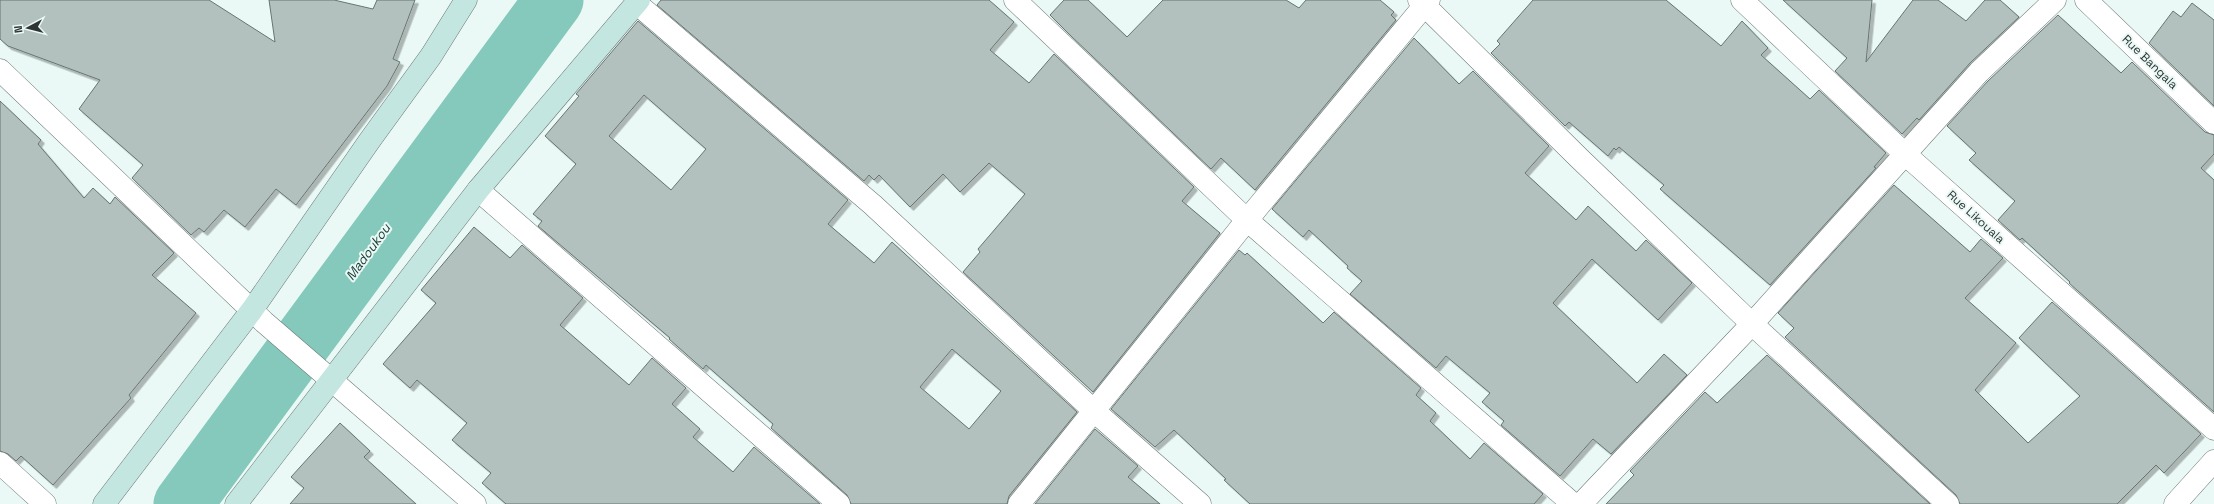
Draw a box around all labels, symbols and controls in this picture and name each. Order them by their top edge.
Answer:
north arrow [8,8,48,48]
text: N [11,25,25,34]
street label: Rue Bangala [2119,31,2181,93]
street label: Rue Likouala [1944,187,2008,247]
water label: Madoukou [342,220,395,284]

